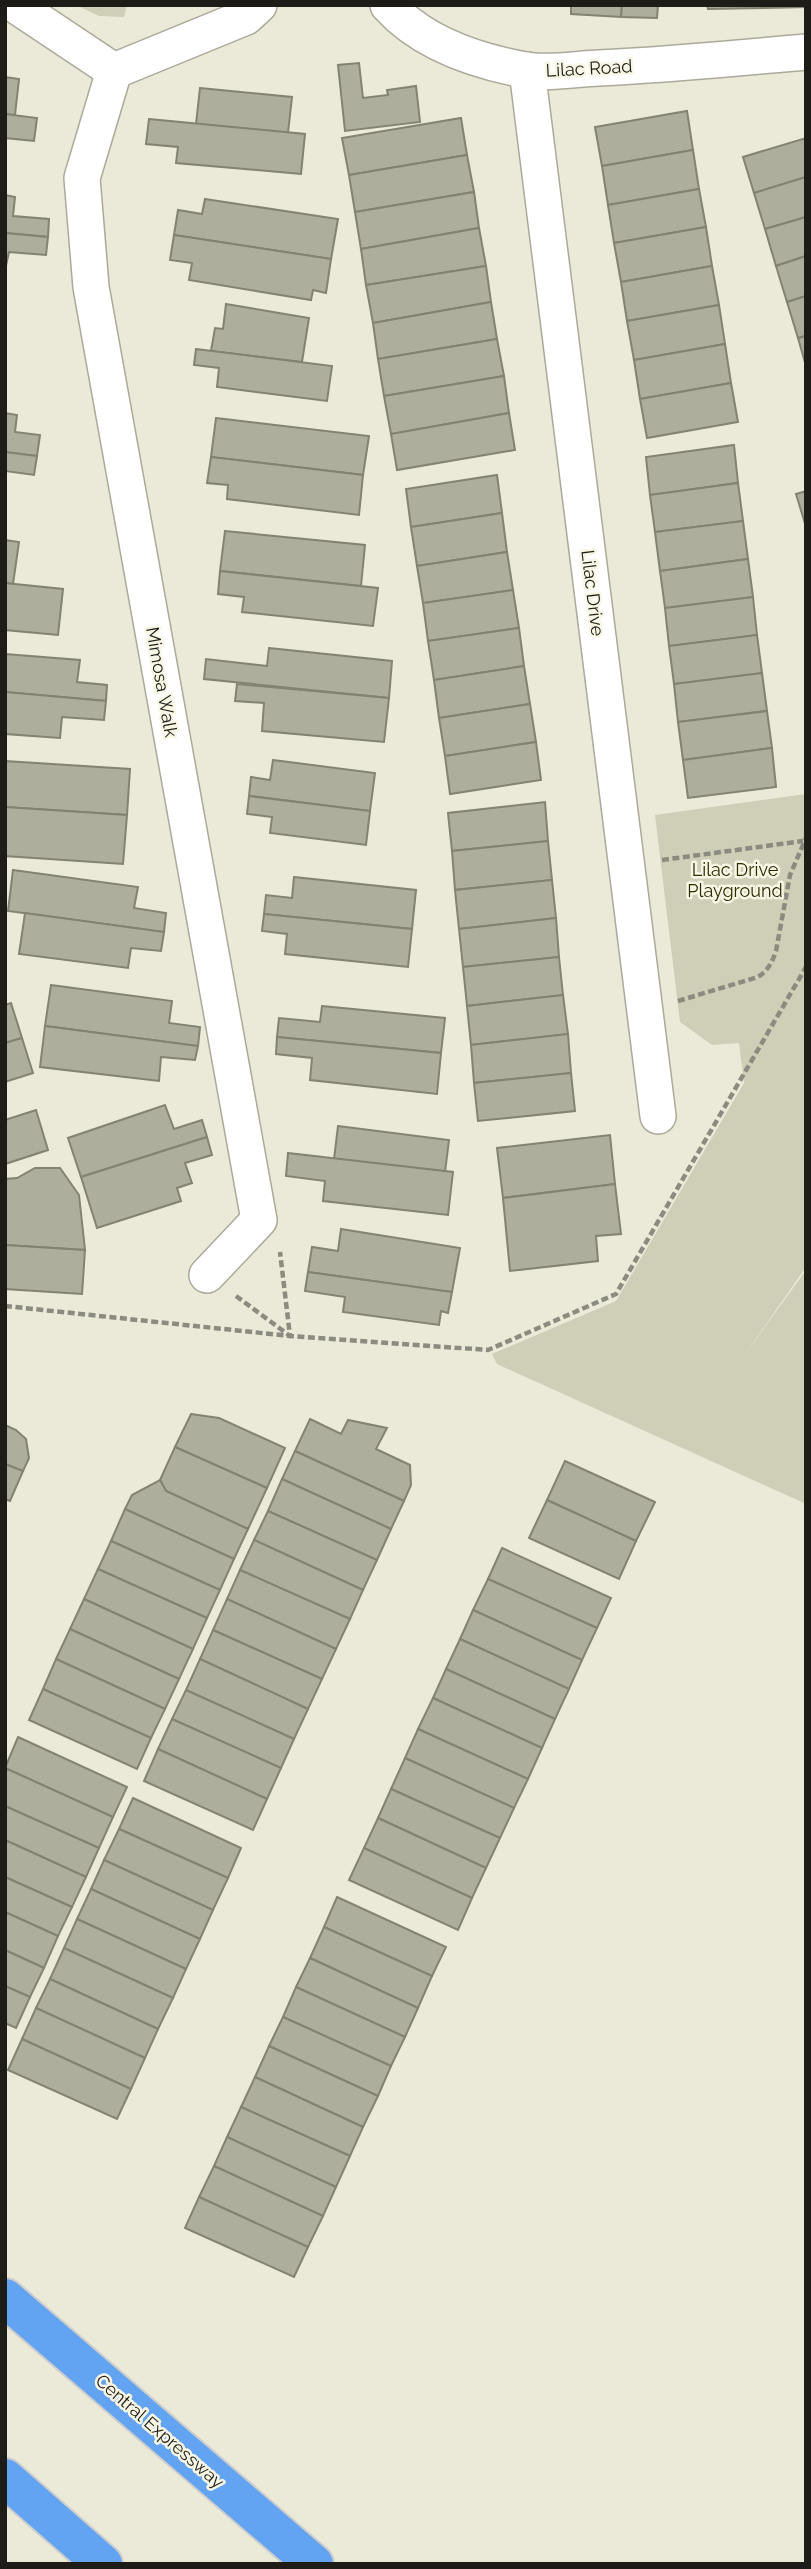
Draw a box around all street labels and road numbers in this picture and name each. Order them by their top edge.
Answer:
street label: Lilac Road [545,55,633,81]
street label: Lilac Drive [577,549,609,638]
street label: Mimosa Walk [142,625,182,739]
street label: Central Expressway [92,2370,229,2493]

